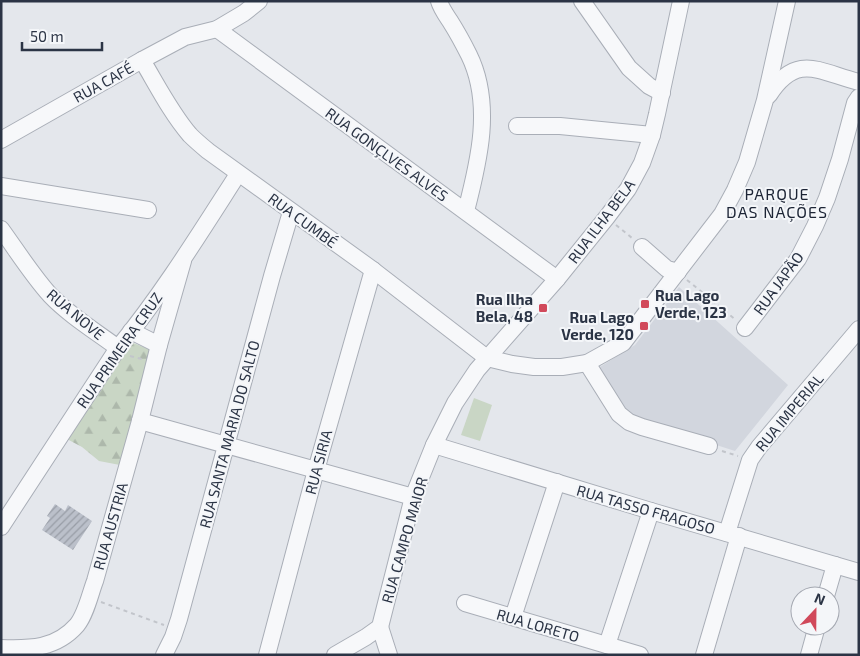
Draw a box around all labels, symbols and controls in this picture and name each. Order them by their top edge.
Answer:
scale bar [22,20,102,52]
text: 50 m [30,27,64,45]
street label: RUA CAFÉ [70,58,136,106]
street label: RUA GONÇLVES ALVES [322,103,452,205]
street label: RUA ILHA BELA [564,175,639,266]
district label: PARQUE DAS NAÇÕES [726,184,828,222]
street label: RUA CUMBÉ [265,189,341,251]
street label: RUA JAPÃO [749,248,807,318]
street label: RUA NOVE [44,285,108,343]
place label: Rua Lago Verde, 123 [655,286,727,321]
street label: RUA PRIMEIRA CRUZ [72,289,166,411]
place label: Rua Ilha Bela, 48 [476,290,533,325]
marker: Rua Lago Verde, 123 [639,298,651,310]
marker: Rua Ilha Bela, 48 [537,302,549,314]
place label: Rua Lago Verde, 120 [561,308,634,343]
marker: Rua Lago Verde, 120 [638,320,650,332]
street label: RUA SANTA MARIA DO SALTO [195,338,263,530]
street label: RUA IMPERIAL [751,369,827,455]
street label: RUA SIRIA [301,427,335,496]
street label: RUA CAMPO MAIOR [377,475,431,605]
street label: RUA AUSTRIA [89,480,131,572]
street label: RUA TASSO FRAGOSO [575,481,717,537]
north arrow [790,586,840,636]
text: N [812,589,828,608]
street label: RUA LORETO [495,605,581,645]

